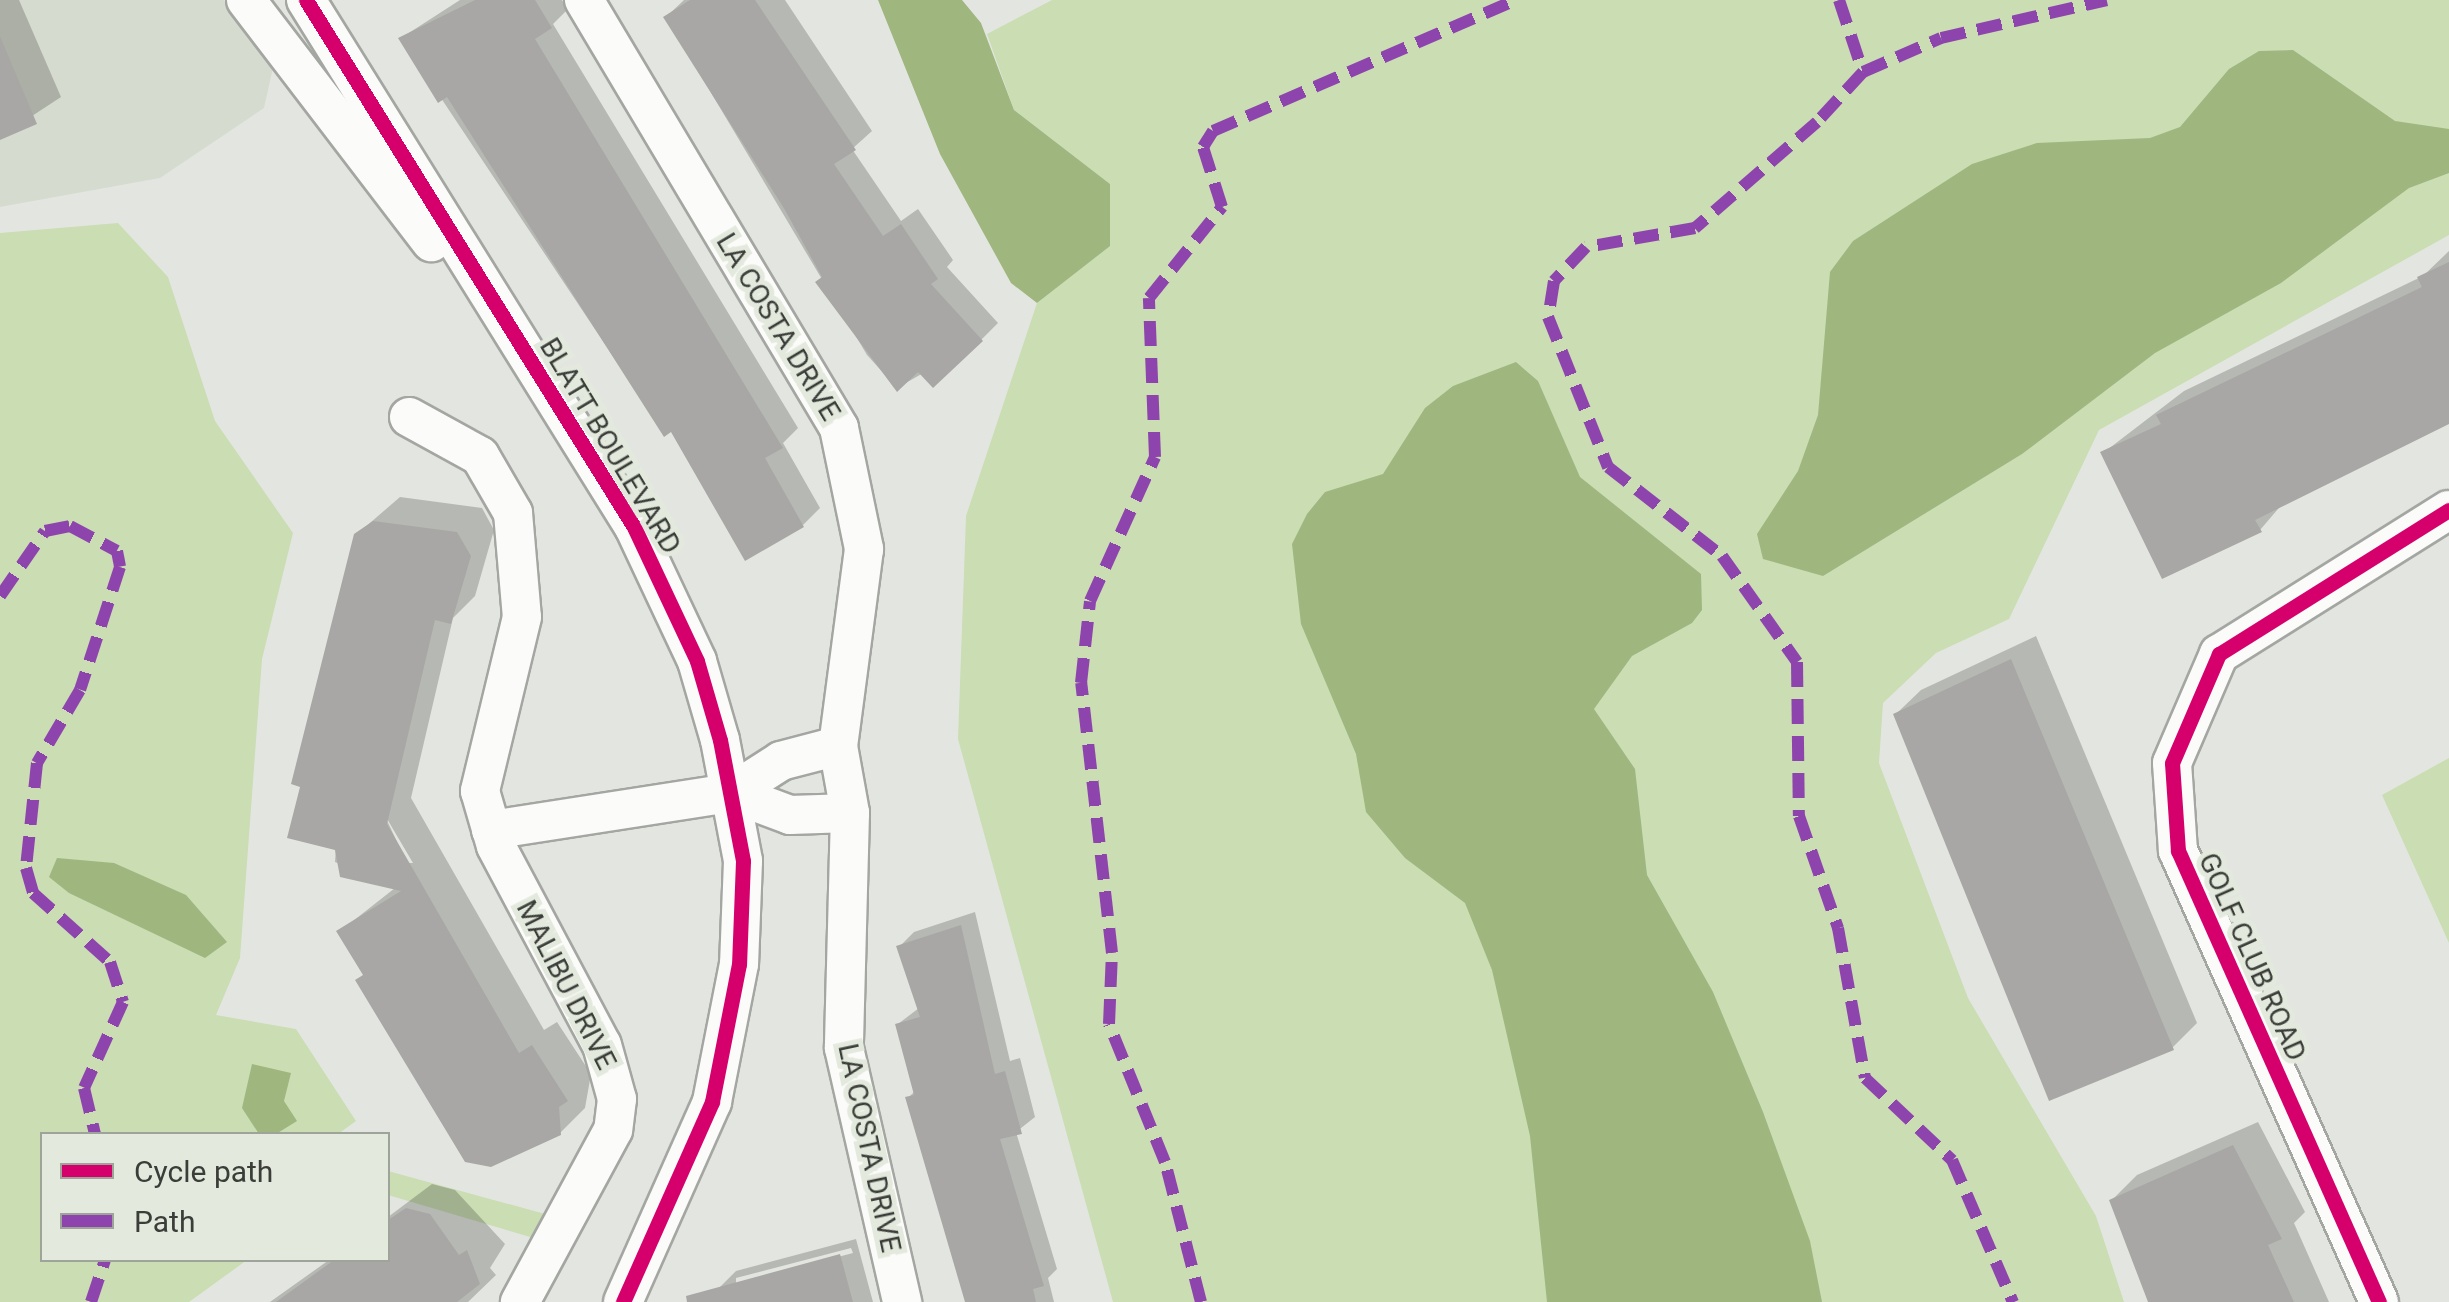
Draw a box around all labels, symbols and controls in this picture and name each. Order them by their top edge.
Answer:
street label: LA COSTA DRIVE [709,227,847,427]
street label: BLATT BOULEVARD [532,332,688,560]
street label: GOLF CLUB ROAD [2191,848,2313,1066]
street label: MALIBU DRIVE [509,895,623,1075]
street label: LA COSTA DRIVE [830,1041,908,1255]
legend [40,1132,390,1262]
text: Cycle path [134,1154,273,1189]
text: Path [134,1204,195,1239]

